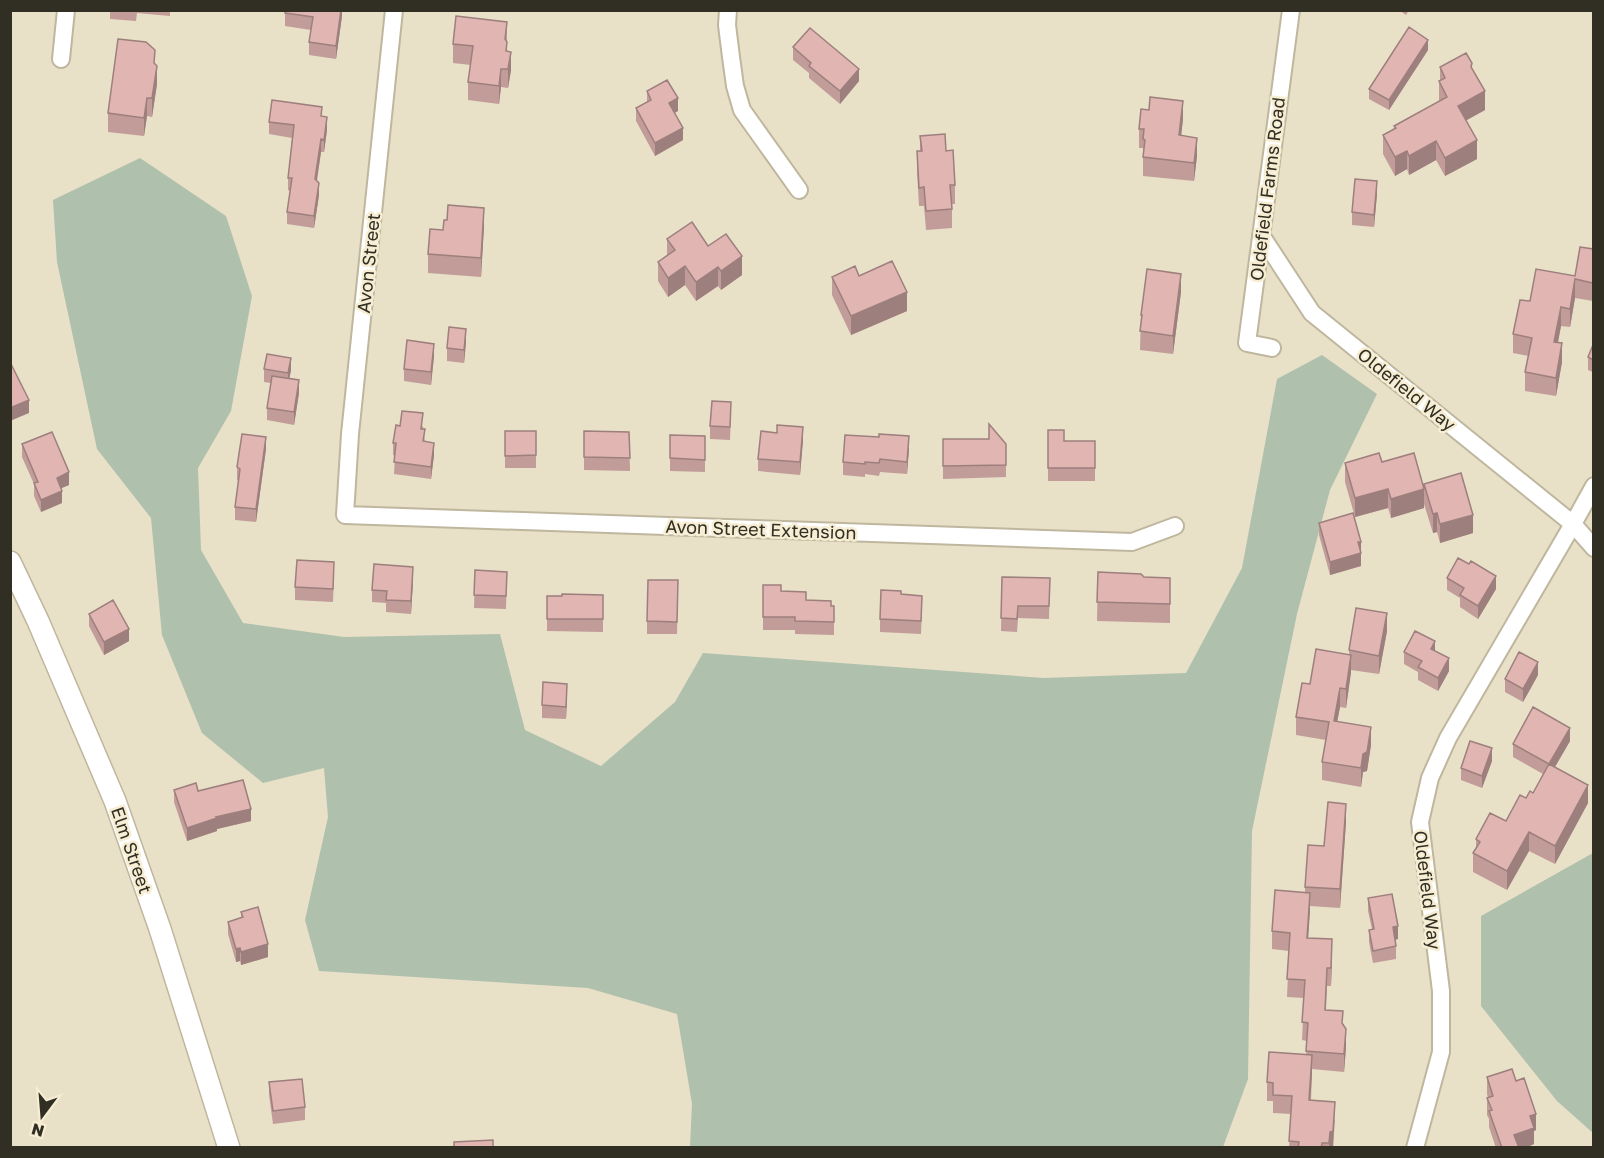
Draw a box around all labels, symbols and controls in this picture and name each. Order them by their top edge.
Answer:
street label: Oldefield Farms Road [1245,96,1289,282]
street label: Avon Street [352,212,384,314]
street label: Oldefield Way [1354,343,1460,435]
street label: Avon Street Extension [665,515,857,543]
street label: Elm Street [107,804,157,896]
street label: Oldefield Way [1410,829,1446,951]
north arrow [12,1086,72,1146]
text: N [29,1119,46,1142]

